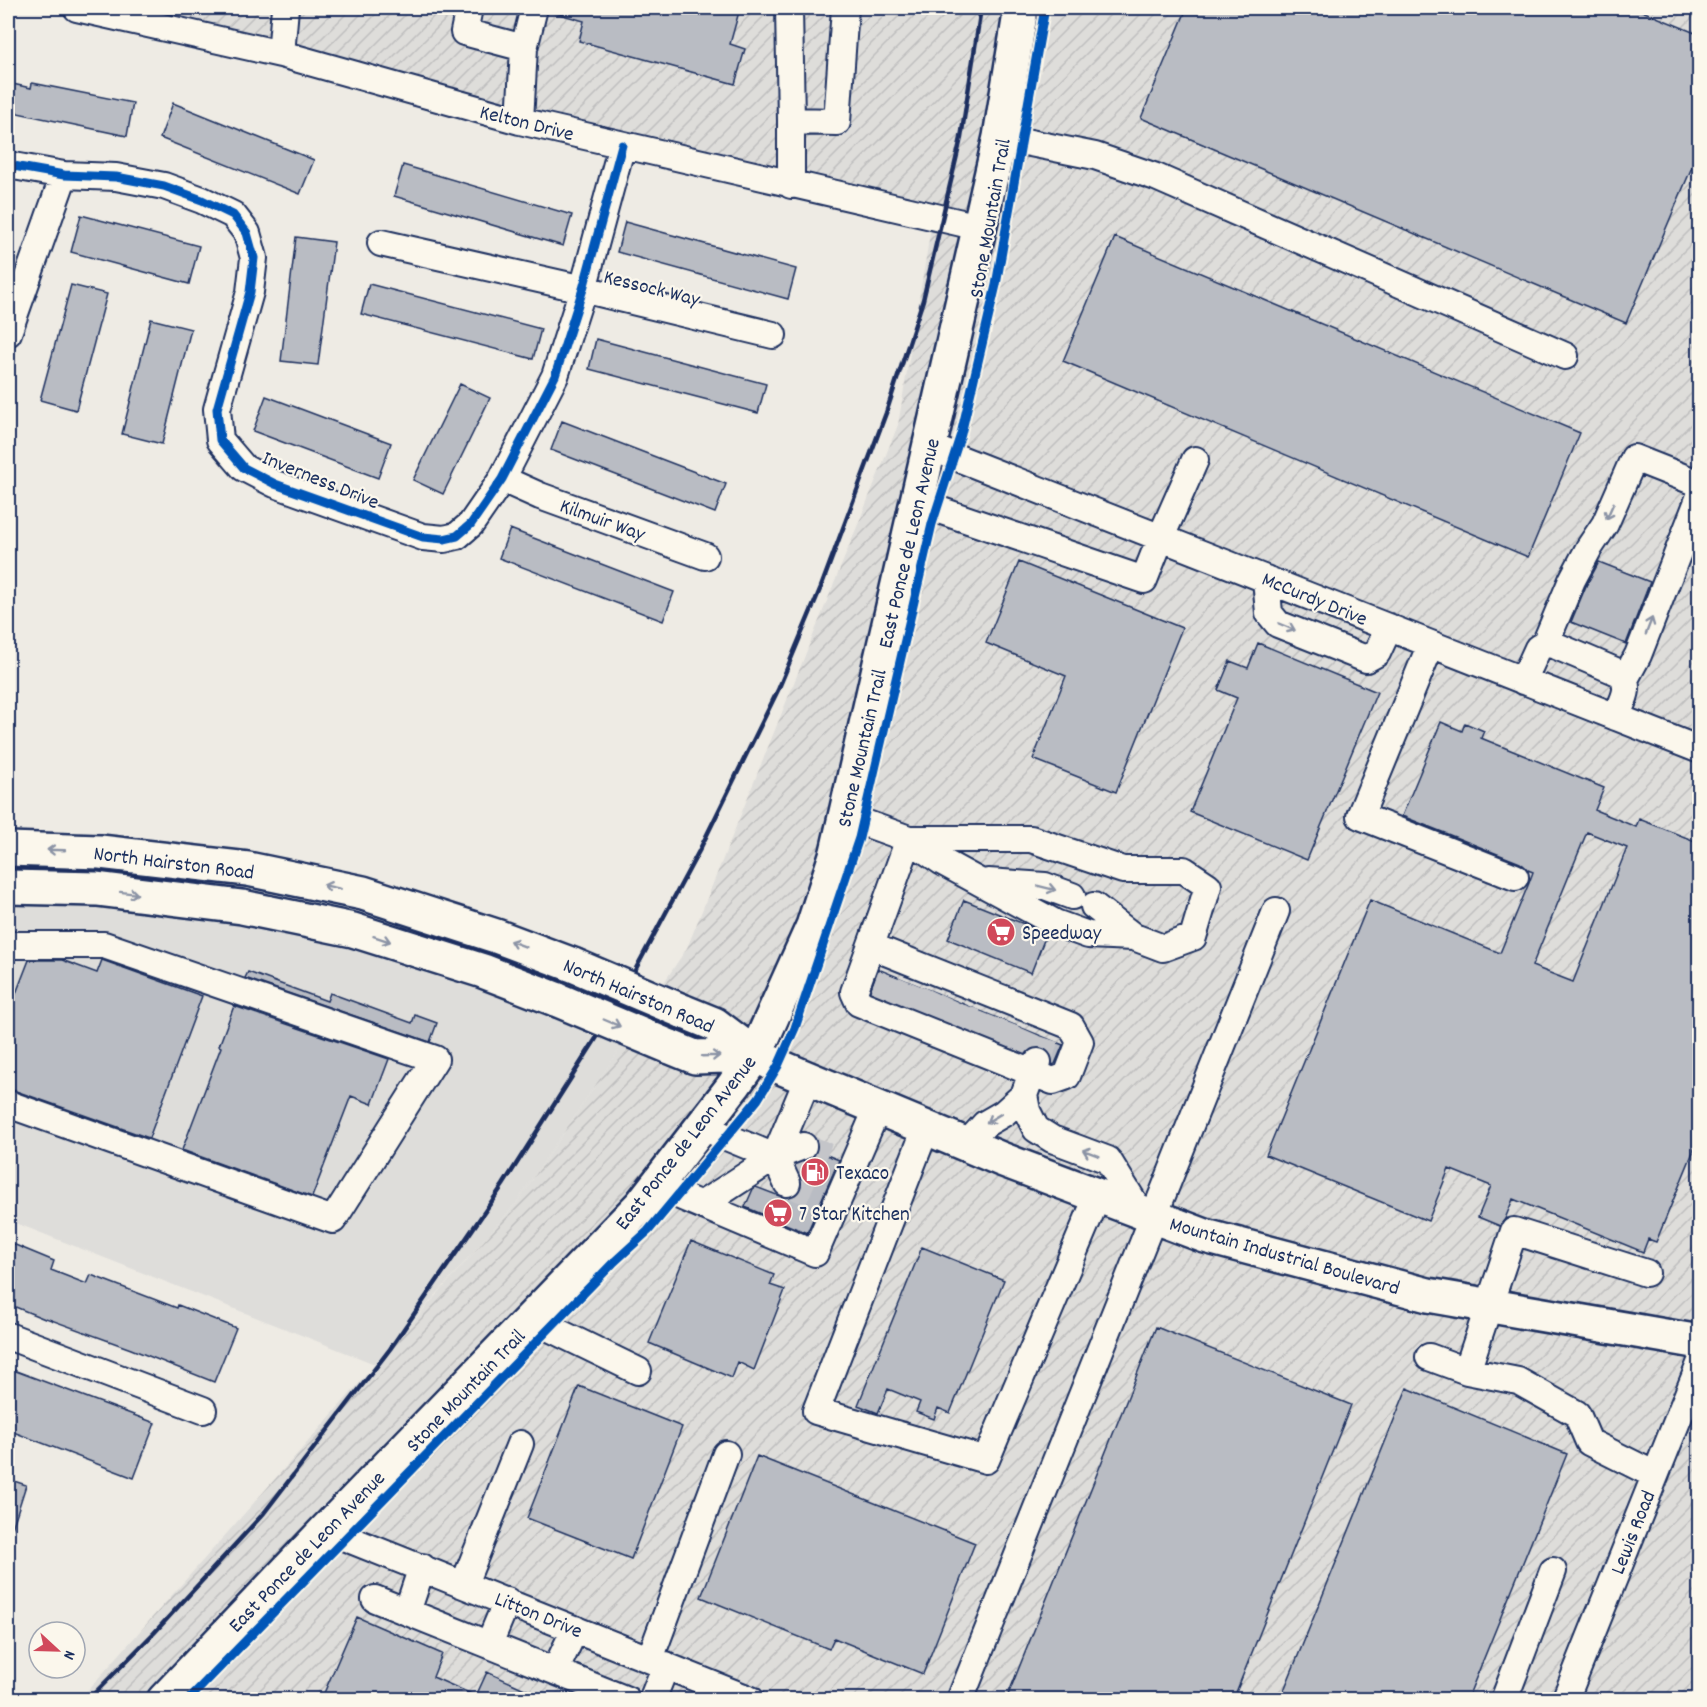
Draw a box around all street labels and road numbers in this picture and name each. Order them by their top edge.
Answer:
street label: Kelton Drive [476,99,576,151]
street label: Stone Mountain Trail [963,136,1021,301]
street label: Kessock Way [600,263,703,316]
street label: East Ponce de Leon Avenue [872,436,950,652]
street label: Inverness Drive [257,445,383,519]
street label: Kilmuir Way [555,493,649,551]
street label: McCurdy Drive [1257,566,1371,636]
street label: Stone Mountain Trail [831,667,897,831]
street label: North Hairston Road [92,840,256,890]
street label: North Hairston Road [558,952,718,1043]
street label: East Ponce de Leon Avenue [609,1050,765,1238]
street label: Mountain Industrial Boulevard [1166,1211,1403,1305]
street label: Stone Mountain Trail [400,1324,534,1461]
street label: East Ponce de Leon Avenue [223,1465,394,1641]
street label: Lewis Road [1604,1487,1665,1580]
street label: Litton Drive [489,1586,586,1648]

